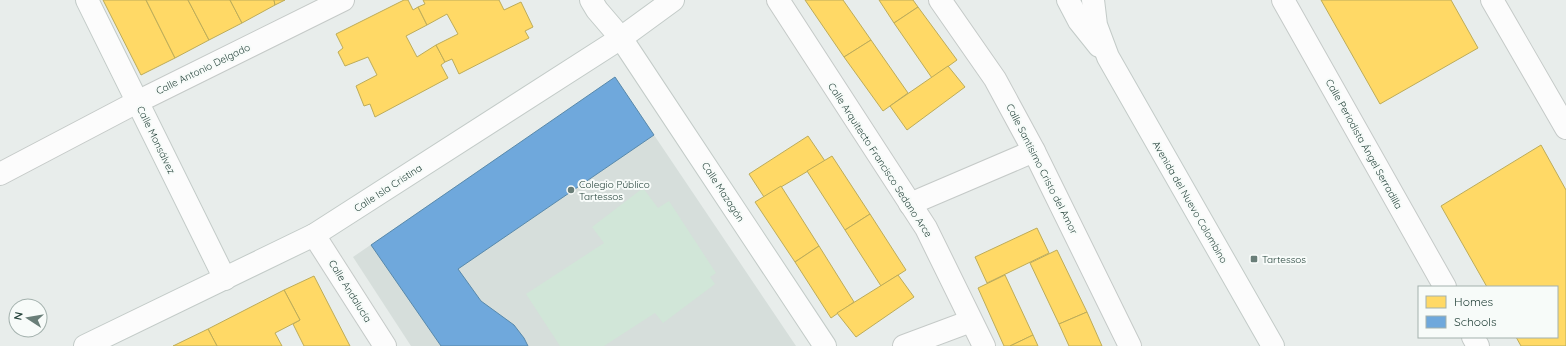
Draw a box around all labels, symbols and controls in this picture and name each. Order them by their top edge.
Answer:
street label: Calle Antonio Delgado [154,41,252,97]
street label: Calle Periodista Ángel Serradilla [1323,77,1405,211]
street label: Calle Arquitecto Francisco Sedano Arce [825,80,935,240]
street label: Calle Santísimo Cristo del Amor [1003,102,1081,237]
street label: Calle Monsálvez [134,104,178,176]
street label: Avenida del Nuevo Colombino [1150,139,1230,265]
street label: Calle Mazagón [699,160,747,224]
street label: Calle Isla Cristina [352,161,424,215]
place label: Colegio Público Tartessos [579,178,650,203]
marker: Colegio Público Tartessos [566,185,576,195]
place label: Tartessos [1262,253,1306,266]
marker: Tartessos [1249,254,1259,264]
street label: Calle Andalucía [326,257,374,325]
legend [1418,286,1558,338]
text: Homes [1454,294,1494,309]
north arrow [8,298,48,338]
text: N [11,311,26,321]
text: Schools [1454,314,1497,329]

